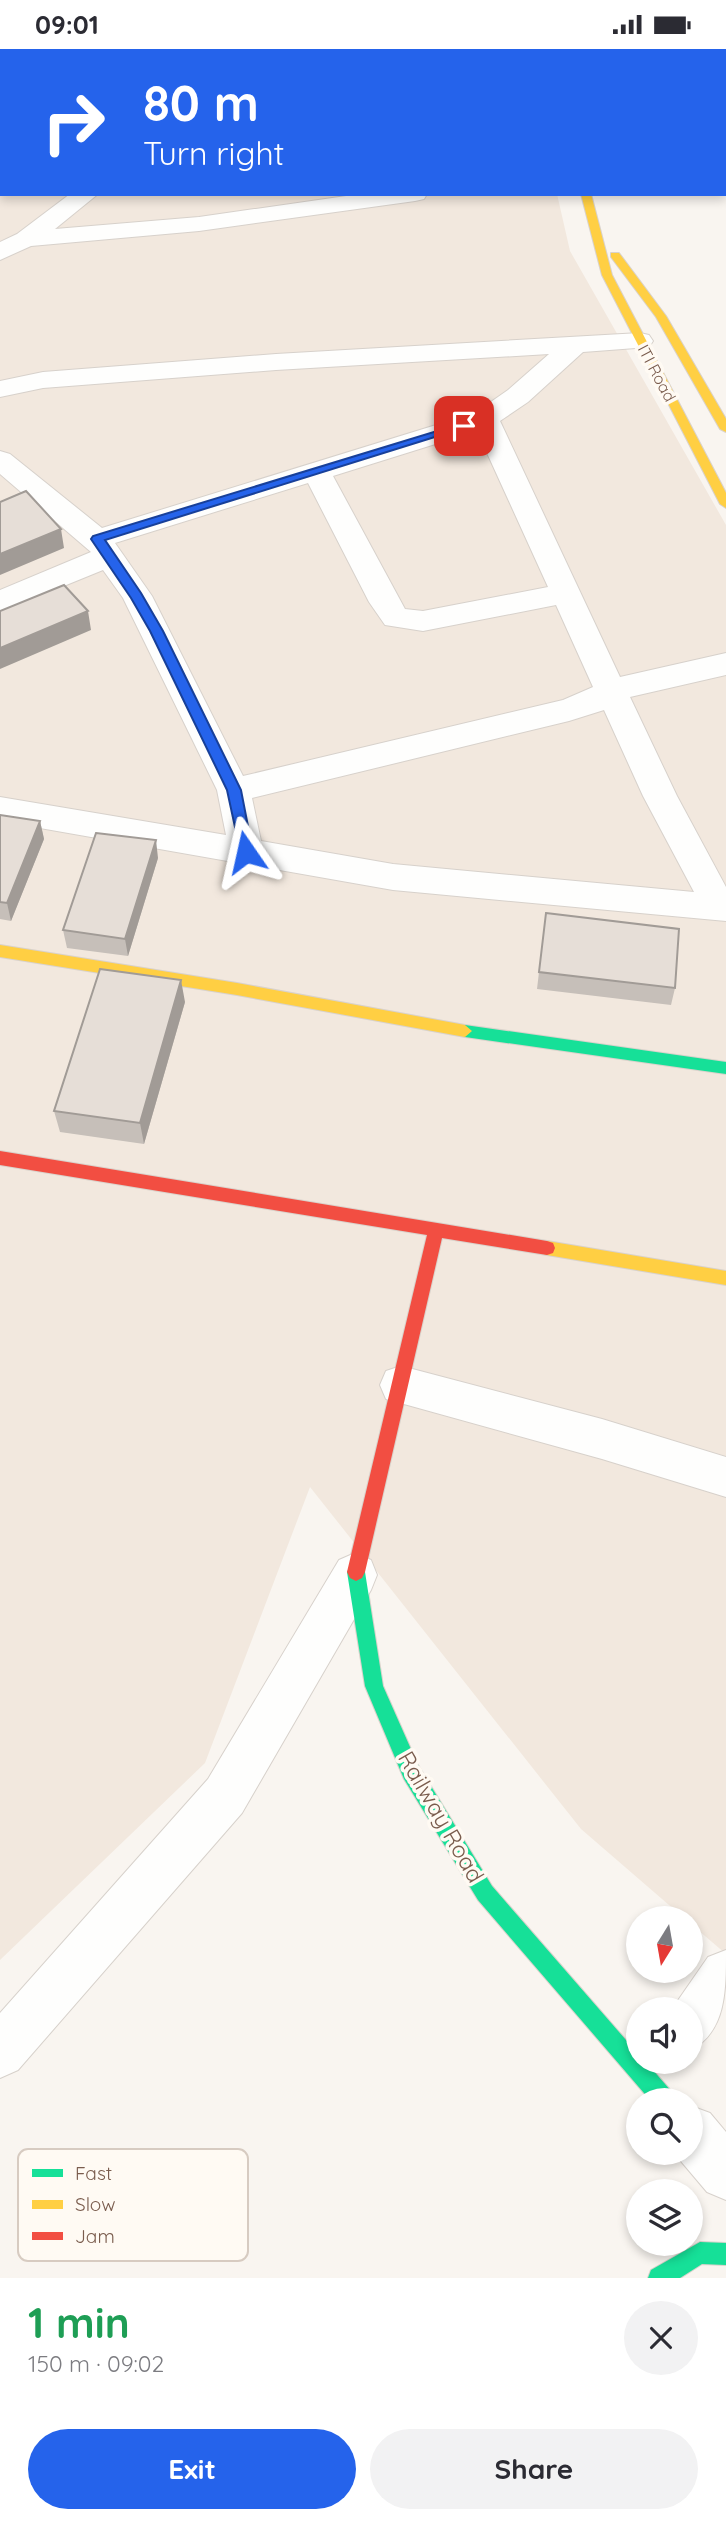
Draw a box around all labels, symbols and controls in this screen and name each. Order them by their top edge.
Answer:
text: 09:01 [35,8,99,41]
text: 80 m [143,72,259,133]
icon: right [28,77,119,168]
text: Turn right [143,133,284,173]
street label: ITI Road [634,341,680,405]
pin [434,396,494,456]
icon: arrive [445,407,483,445]
position arrow [209,815,283,889]
street label: Railway Road [392,1746,491,1888]
north arrow [626,1906,704,1983]
map controls [626,1906,703,2256]
button: sound [626,1997,703,2074]
button: search [626,2088,703,2165]
legend [18,2149,248,2261]
text: Fast [75,2161,112,2185]
button: layers [626,2179,703,2256]
text: Slow [75,2192,116,2216]
text: Jam [75,2224,115,2248]
text: 1 min [28,2296,130,2349]
button: close [624,2301,698,2375]
text: 150 m · 09:02 [28,2349,164,2378]
button: Exit [28,2429,356,2509]
button: Share [370,2429,698,2509]

